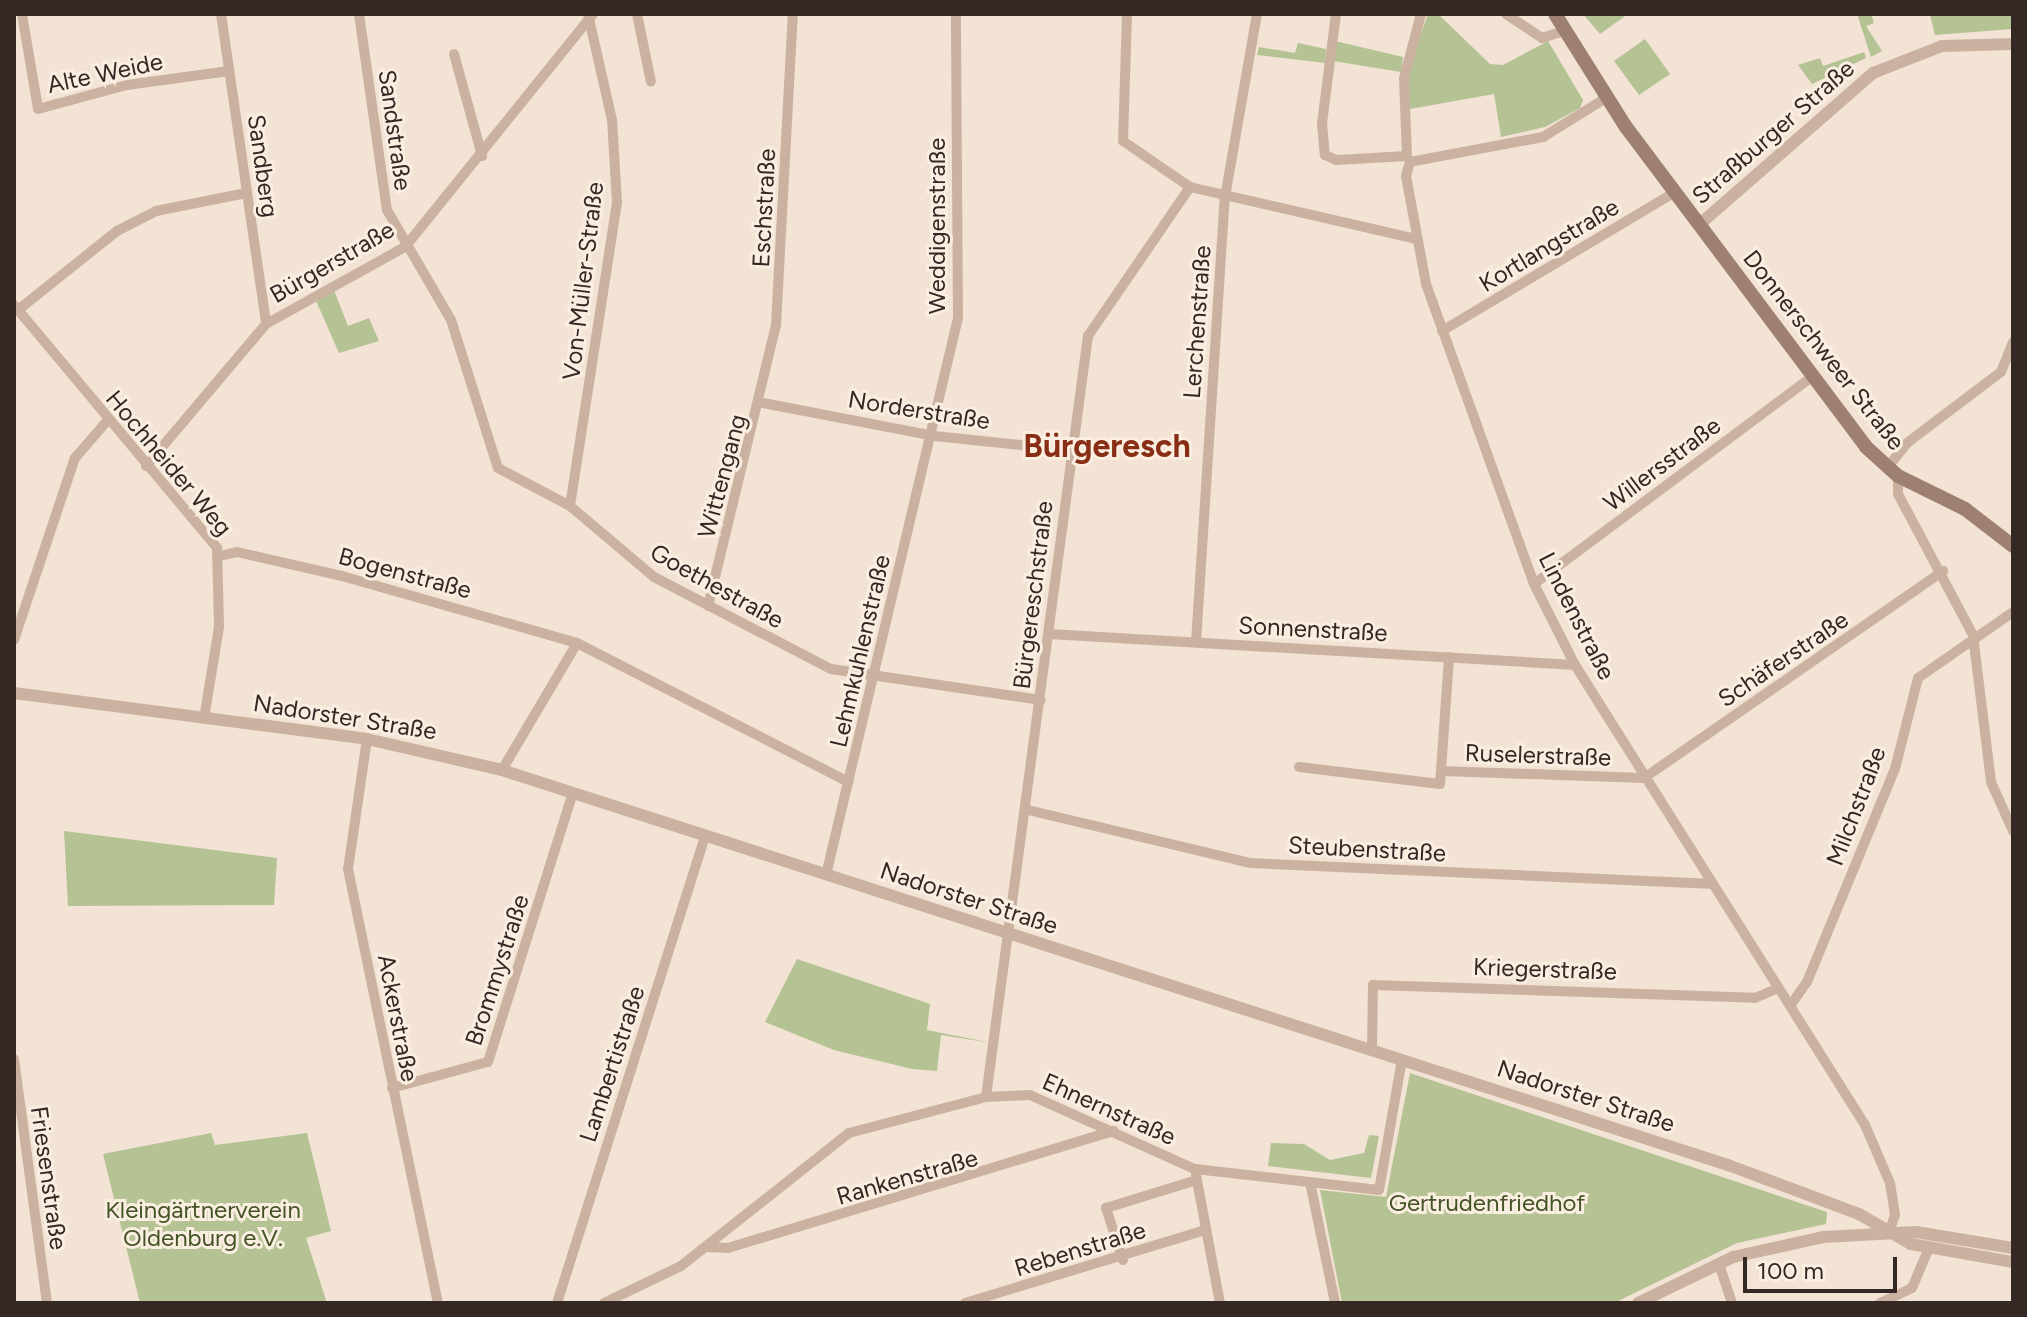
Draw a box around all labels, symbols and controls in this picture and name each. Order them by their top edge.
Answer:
street label: Alte Weide [45,47,165,99]
street label: Straßburger Straße [1686,54,1860,210]
street label: Sandstraße [372,68,418,192]
street label: Sandberg [242,113,284,219]
street label: Weddigenstraße [923,138,951,314]
street label: Eschstraße [747,148,781,268]
street label: Von-Müller-Straße [557,180,609,382]
street label: Kortlangstraße [1474,192,1624,298]
street label: Bürgerstraße [265,215,399,309]
street label: Lerchenstraße [1177,244,1217,400]
street label: Donnerschweer Straße [1737,244,1911,456]
street label: Hochheider Weg [100,384,238,542]
street label: Norderstraße [846,385,992,435]
street label: Wittengang [692,411,752,541]
street label: Willersstraße [1598,411,1726,517]
district label: Bürgeresch [1023,427,1191,465]
street label: Bürgereschstraße [1007,499,1059,691]
street label: Goethestraße [645,538,789,634]
street label: Bogenstraße [335,541,475,605]
street label: Lindenstraße [1533,547,1621,685]
street label: Lehmkuhlenstraße [824,552,896,750]
street label: Schäferstraße [1713,605,1853,713]
street label: Sonnenstraße [1238,611,1388,647]
street label: Nadorster Straße [251,688,439,746]
street label: Ruselerstraße [1464,738,1612,772]
street label: Milchstraße [1820,743,1892,869]
street label: Steubenstraße [1287,830,1447,868]
street label: Nadorster Straße [877,856,1061,940]
street label: Brommystraße [459,891,535,1049]
street label: Ackerstraße [372,952,424,1084]
street label: Kriegerstraße [1473,952,1617,986]
street label: Lambertistraße [573,982,651,1146]
street label: Nadorster Straße [1494,1054,1678,1138]
street label: Ehnernstraße [1038,1067,1180,1151]
street label: Friesenstraße [25,1104,73,1252]
street label: Rankenstraße [833,1143,981,1211]
park label: Gertrudenfriedhof [1389,1189,1585,1217]
park label: Kleingärtnerverein Oldenburg e.V. [105,1196,301,1252]
street label: Rebenstraße [1011,1215,1149,1283]
scale bar [1747,1241,1901,1291]
text: 100 m [1757,1256,1824,1285]

